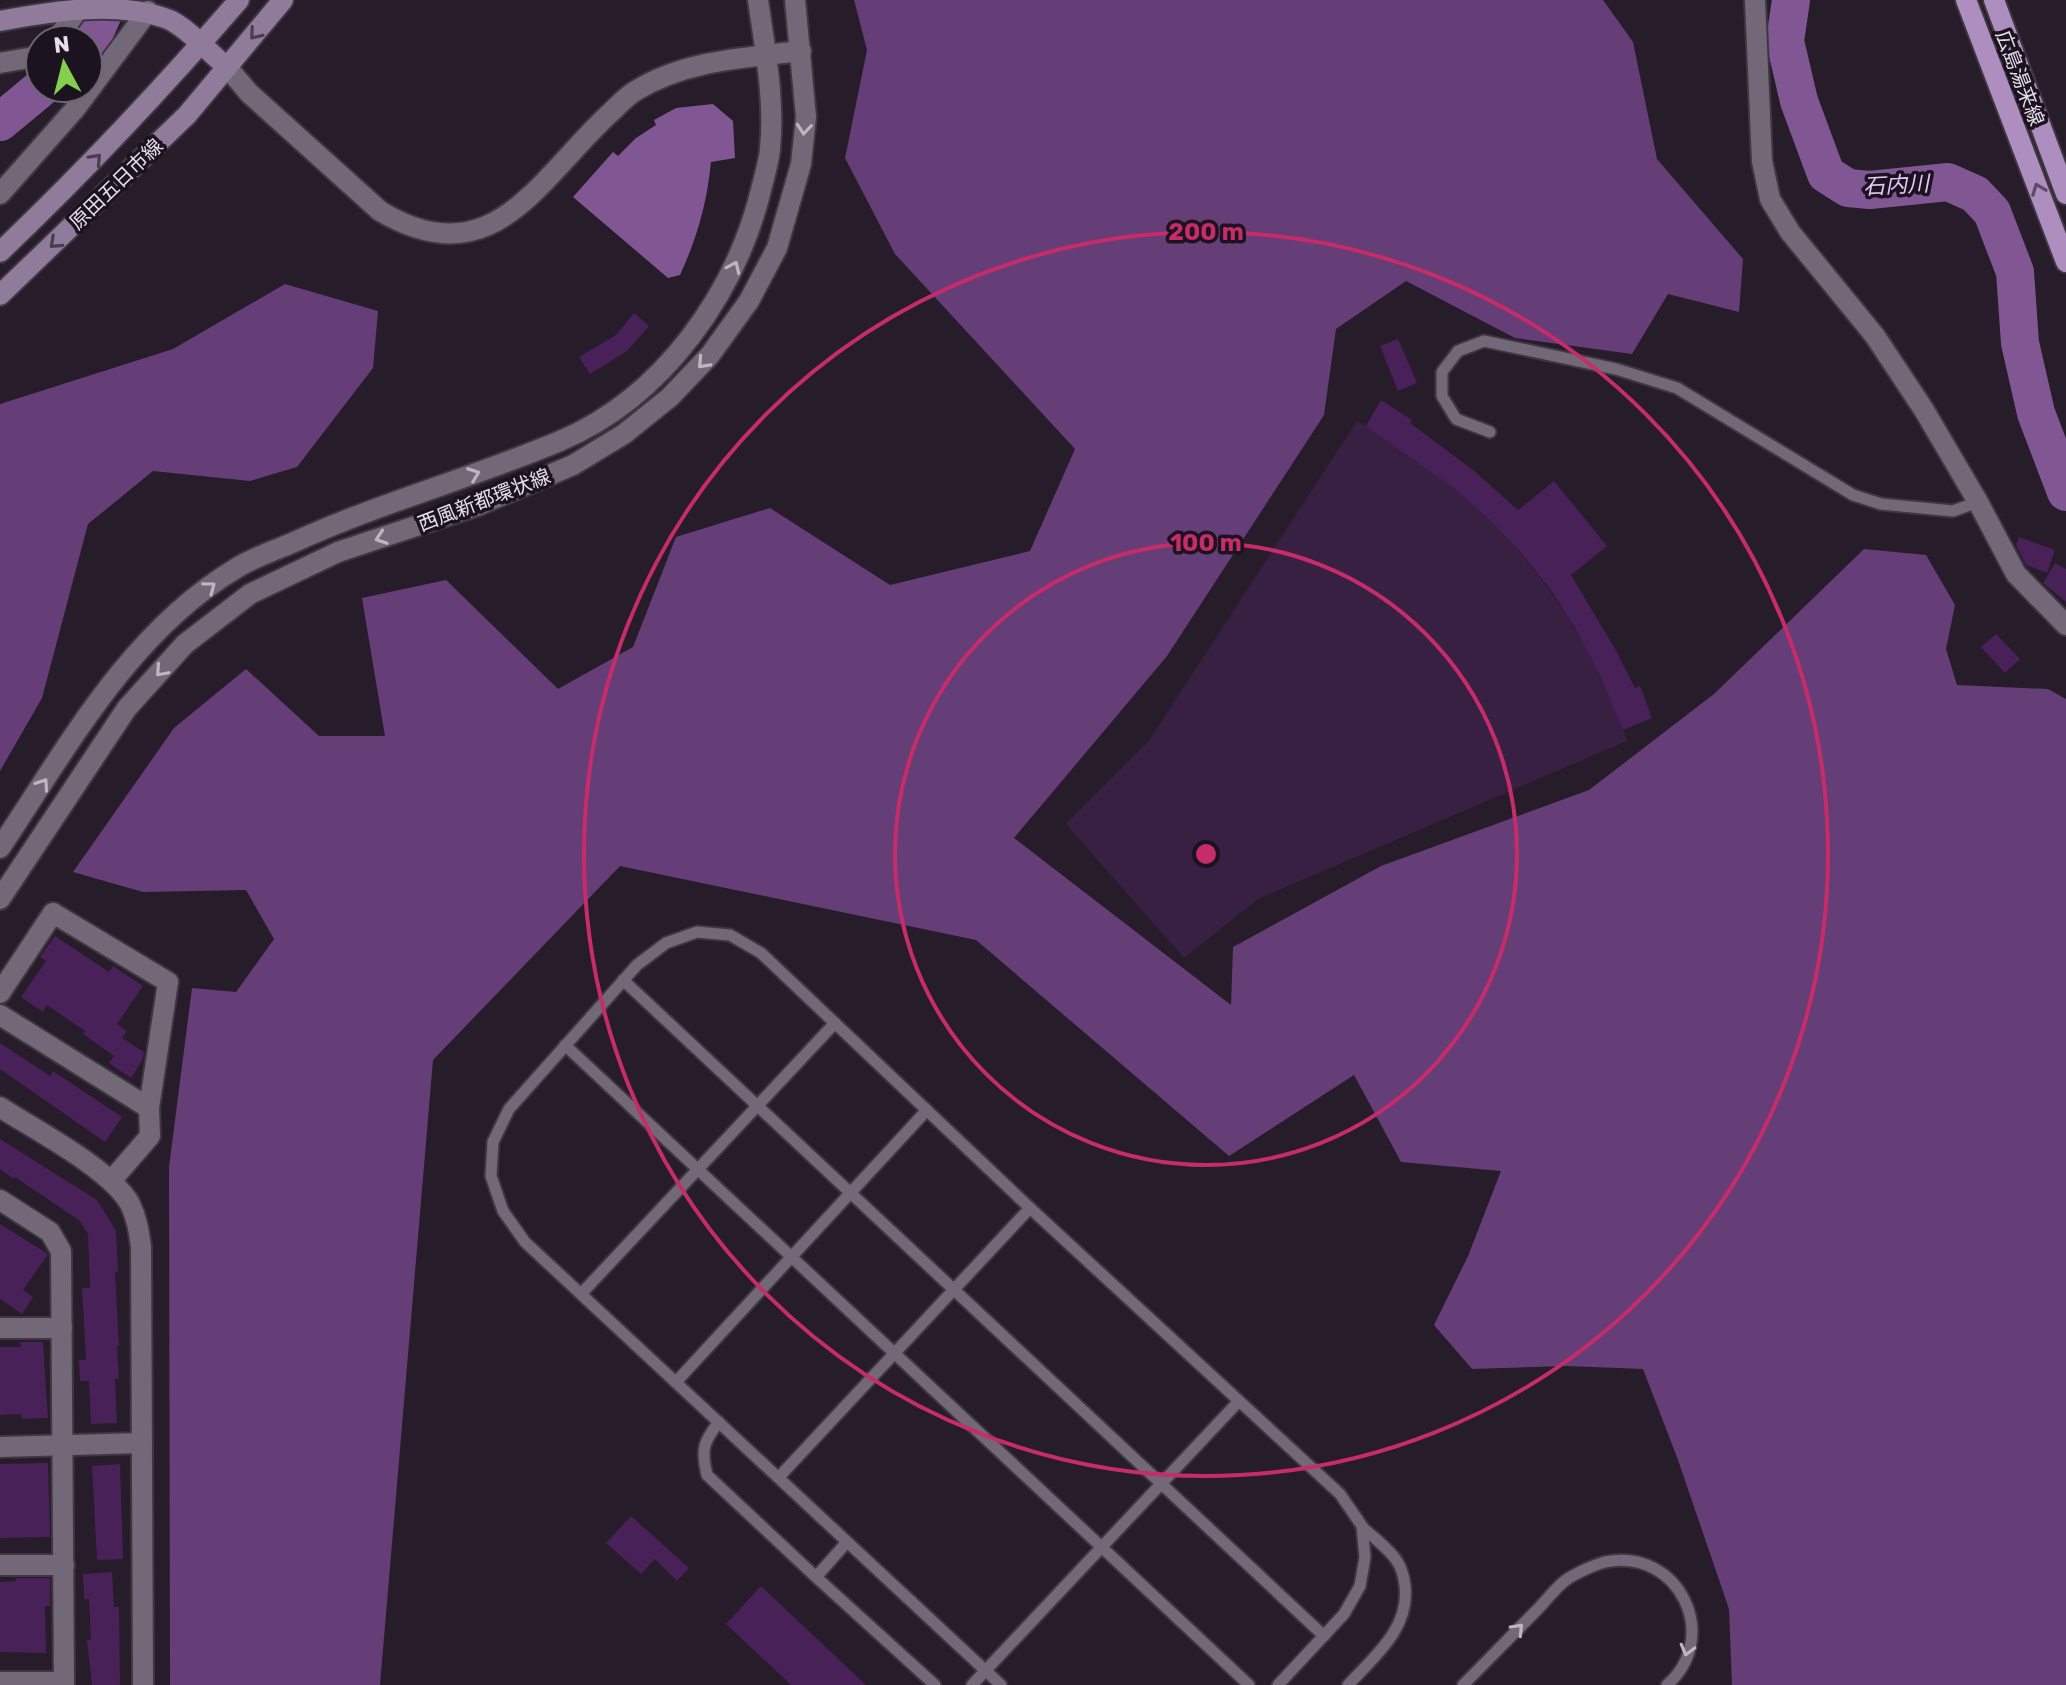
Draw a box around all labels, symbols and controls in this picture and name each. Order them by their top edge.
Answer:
north arrow [24,24,104,104]
one-way arrow [250,24,265,39]
street label: 広島湯来線 [1991,27,2049,129]
text: N [52,30,71,59]
one-way arrow [796,123,813,136]
street label: 原田五日市線 [65,134,167,234]
one-way arrow [86,154,101,168]
water label: 石内川 [1862,170,1932,200]
one-way arrow [2031,183,2048,197]
text: 200 m [1168,218,1244,246]
one-way arrow [50,234,64,249]
one-way arrow [725,260,741,275]
one-way arrow [697,354,712,368]
street label: 西風新都環状線 [414,464,554,536]
one-way arrow [466,467,480,484]
one-way arrow [374,528,388,544]
text: 100 m [1170,529,1242,557]
one-way arrow [202,582,216,597]
one-way arrow [156,661,171,676]
one-way arrow [34,778,49,792]
centre of rings [1192,840,1220,868]
one-way arrow [1509,1624,1523,1638]
one-way arrow [1679,1642,1696,1656]

